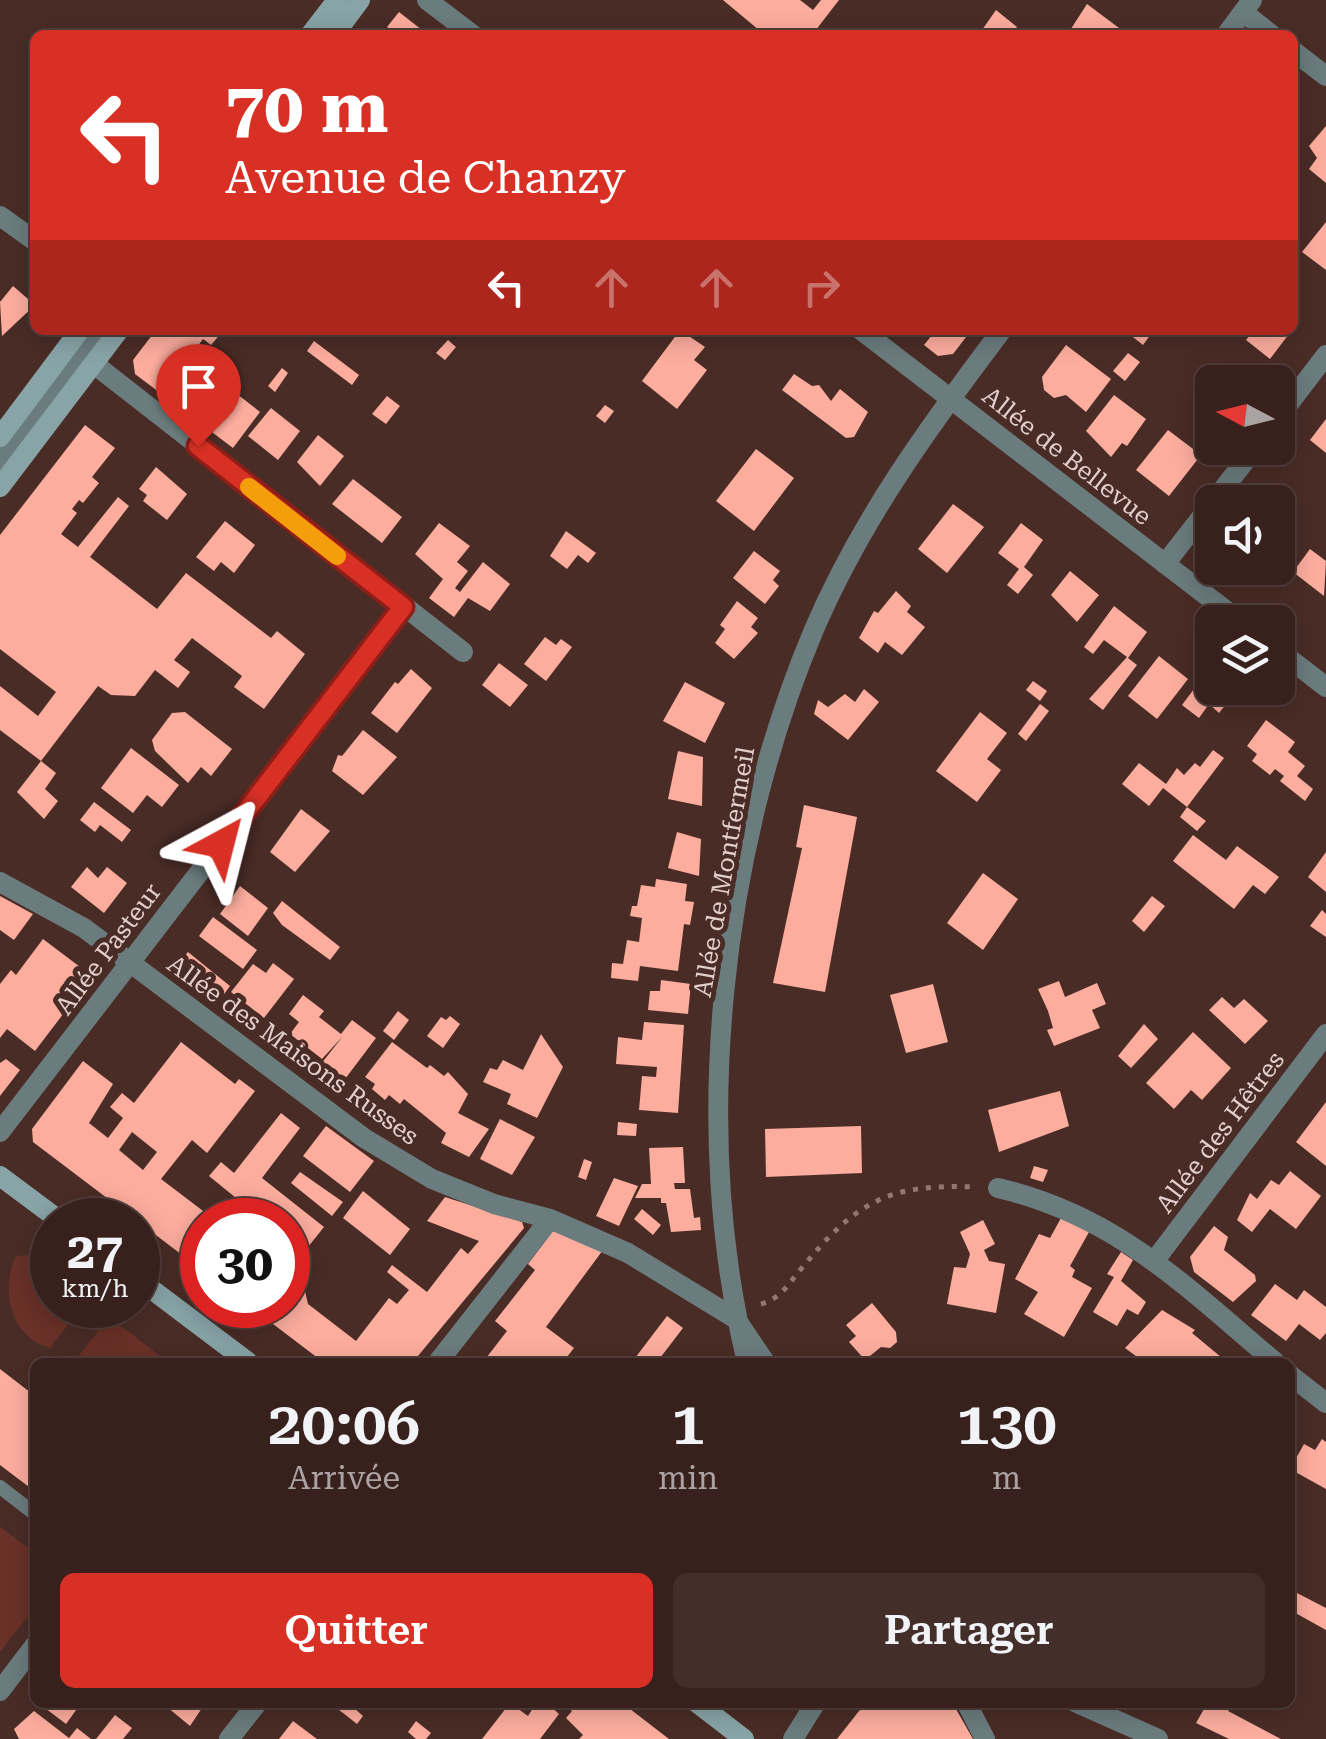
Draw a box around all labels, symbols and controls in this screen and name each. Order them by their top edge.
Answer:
text: 70 m [225,67,389,149]
icon: left [60,70,190,200]
text: Avenue de Chanzy [225,151,626,204]
icon: left [479,260,534,315]
icon: ahead [584,260,639,315]
icon: ahead [689,260,744,315]
icon: right [794,260,849,315]
pin [156,344,241,447]
icon: arrive [171,359,226,414]
north arrow [1195,365,1295,465]
map controls [1195,365,1295,705]
street label: Allée de Bellevue [977,381,1157,531]
button: sound [1195,485,1295,585]
button: layers [1195,605,1295,705]
street label: Allée de Montfermeil [688,744,760,999]
position arrow [169,792,273,896]
street label: Allée Pasteur [49,878,167,1020]
street label: Allée des Maisons Russes [162,949,424,1151]
street label: Allée des Hêtres [1150,1046,1290,1218]
speed limit sign: 30 [180,1198,310,1328]
text: 27 [67,1222,123,1280]
text: km/h [62,1274,128,1303]
text: 20:06 [268,1388,420,1459]
text: 1 [671,1388,705,1459]
text: 130 [956,1388,1057,1459]
text: Arrivée [288,1459,400,1497]
text: min [658,1459,718,1497]
text: m [992,1459,1021,1497]
button: Quitter [60,1573,653,1688]
button: Partager [673,1573,1265,1688]

